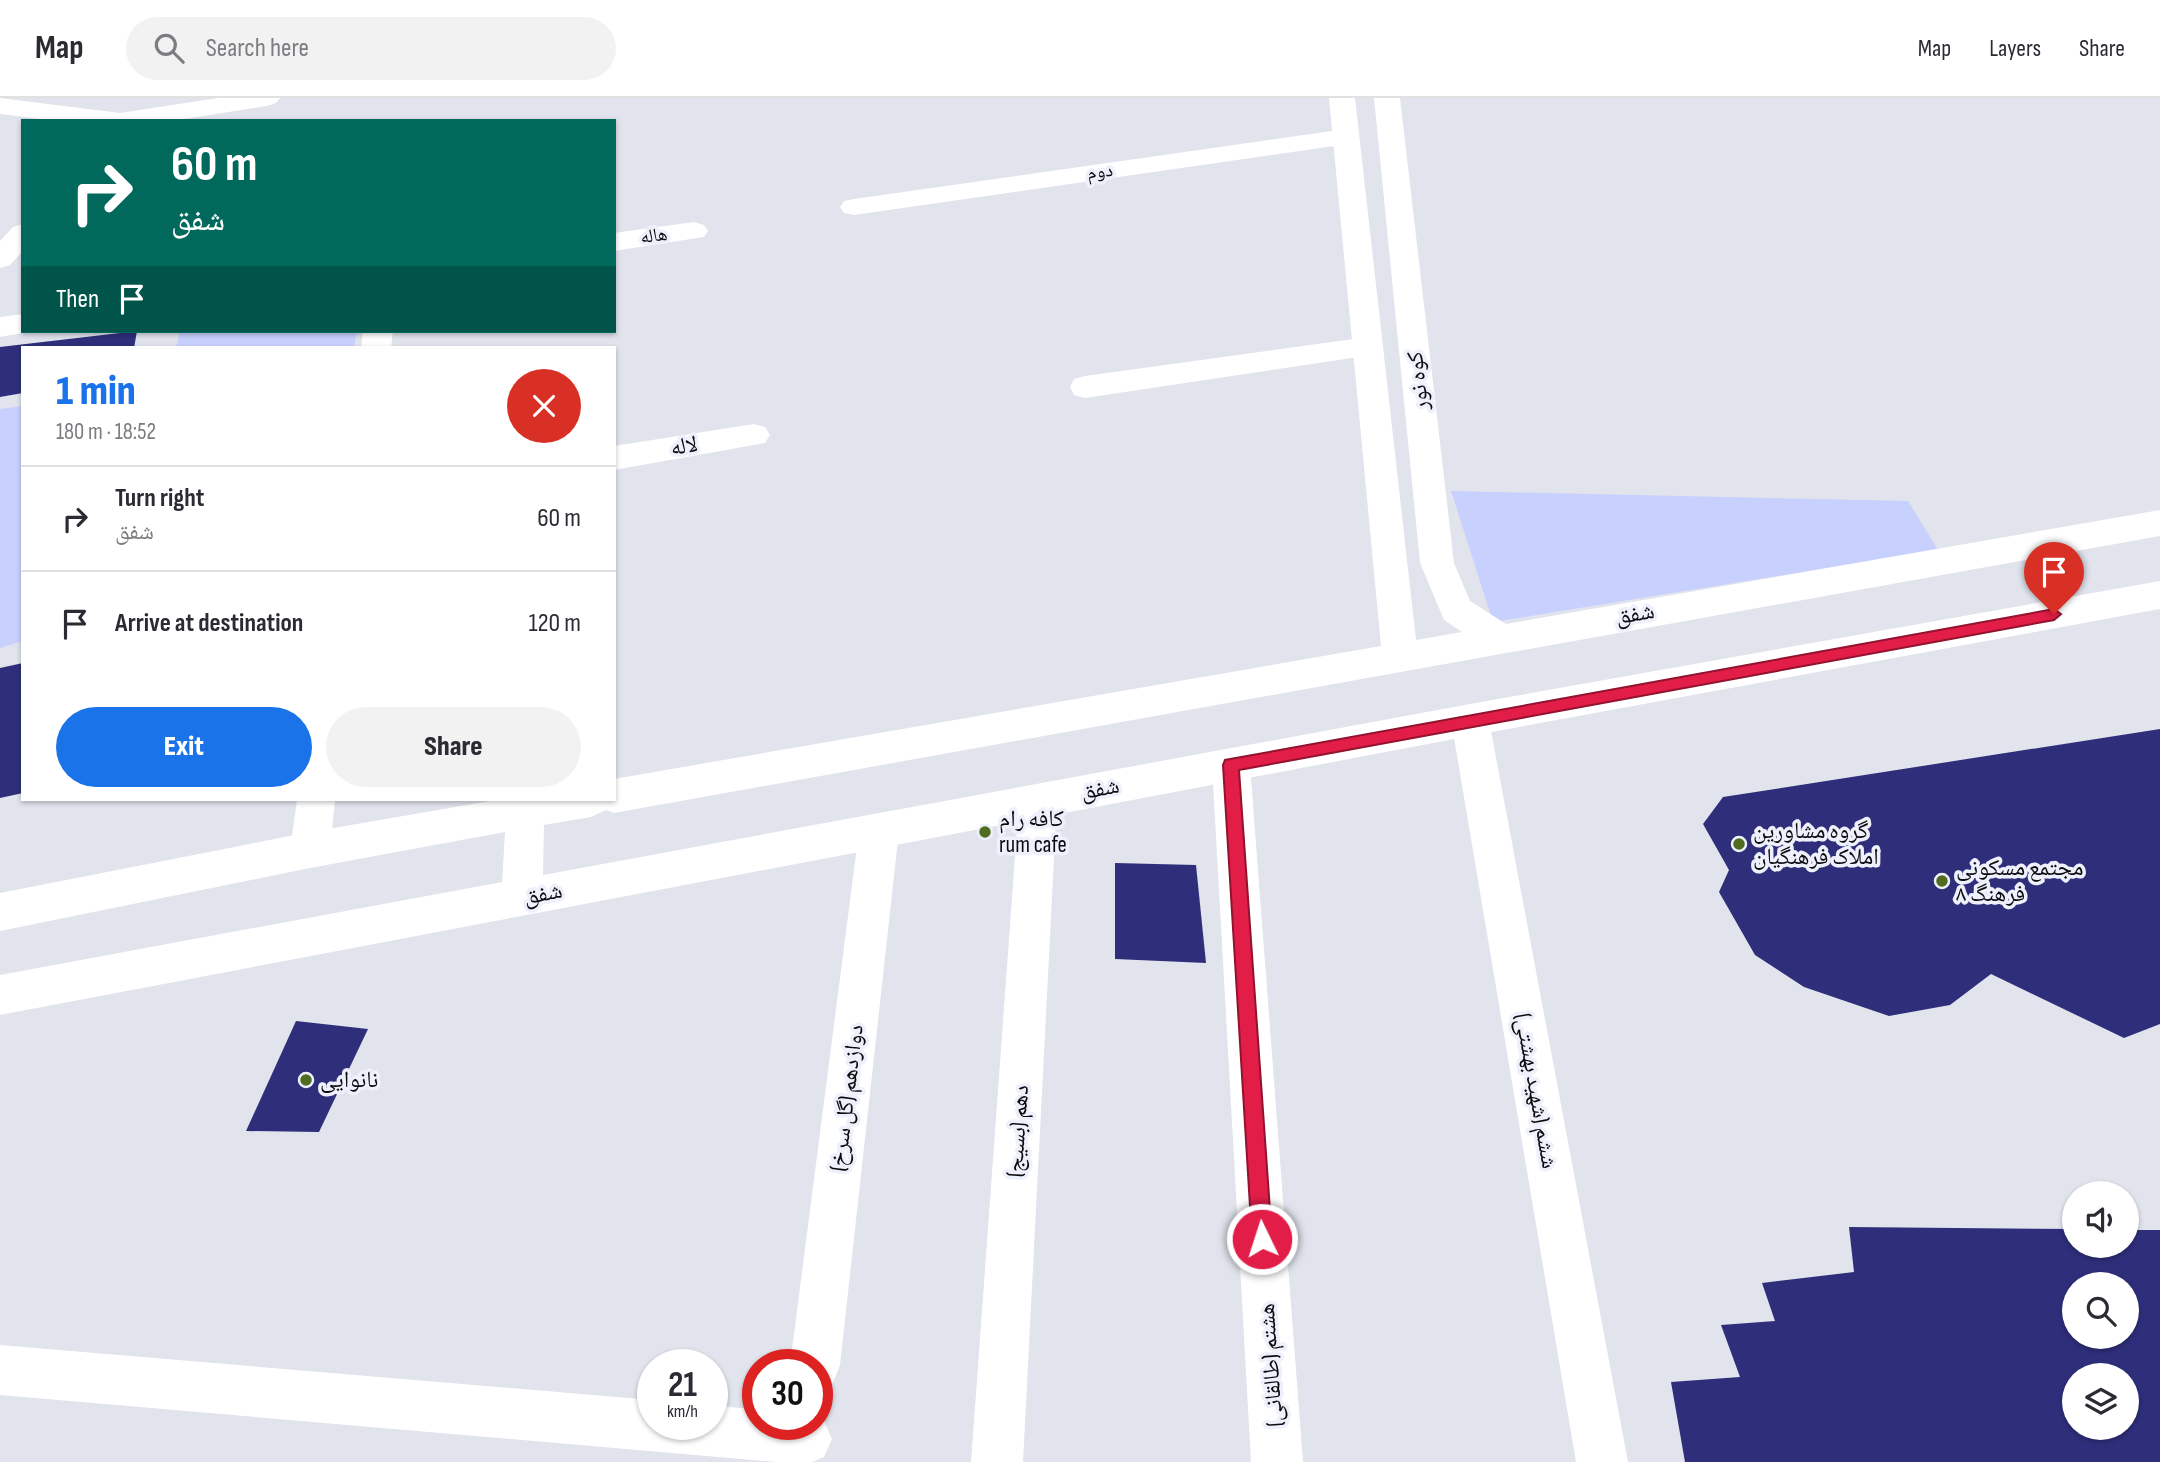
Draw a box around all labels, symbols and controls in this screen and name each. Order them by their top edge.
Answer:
search box [126,17,616,80]
text: Map [35,28,84,68]
icon: search [150,29,188,67]
text: Search here [206,33,309,64]
text: Map [1918,34,1951,63]
text: Layers [1989,34,2041,63]
text: Share [2079,34,2125,63]
text: 60 m [171,136,258,195]
icon: right [56,147,147,238]
street label: دوم [1085,159,1115,186]
text: شفق [171,201,225,240]
street label: هاله [639,223,669,249]
icon: arrive [113,280,151,318]
text: Then [56,284,99,315]
street label: کوه نور [1401,350,1435,413]
text: 1 min [56,366,136,417]
button: close [507,369,581,443]
text: 180 m · 18:52 [56,418,156,446]
street label: لاله [668,430,700,462]
text: Turn right [115,483,204,514]
icon: right [56,500,94,538]
text: 60 m [537,503,581,534]
text: شفق [115,518,154,546]
pin [2024,542,2084,614]
icon: arrive [2035,553,2073,591]
street label: شفق [1613,597,1657,631]
icon: arrive [56,605,94,643]
text: Arrive at destination [115,608,303,639]
text: 120 m [528,608,581,639]
button: Exit [56,707,312,787]
button: Share [326,707,581,787]
street label: شفق [1078,772,1122,806]
place label: کافه رام rum cafe [999,805,1067,859]
place label: گروه مشاورین املاک فرهنگیان [1753,817,1879,871]
marker: کافه رام rum cafe [977,824,993,840]
marker: گروه مشاورین املاک فرهنگیان [1731,836,1747,852]
place label: مجتمع مسکونی فرهنگ ۸ [1956,854,2083,908]
marker: مجتمع مسکونی فرهنگ ۸ [1934,873,1950,889]
street label: شفق [521,877,565,911]
street label: ششم (شهید بهشتی) [1508,1011,1563,1171]
street label: دوازدهم (گل سرخ) [824,1023,871,1173]
place label: نانوایی [320,1066,378,1094]
marker: نانوایی [298,1072,314,1088]
street label: دهم (بسیج) [1001,1084,1036,1178]
map controls [2062,1181,2139,1440]
button: sound [2062,1181,2139,1258]
position arrow [1225,1202,1299,1276]
button: search [2062,1272,2139,1349]
street label: هشتم (طالقانی) [1253,1302,1290,1428]
speed limit sign: 30 [742,1349,833,1440]
button: layers [2062,1363,2139,1440]
text: 21 [668,1364,697,1407]
text: km/h [667,1401,698,1422]

